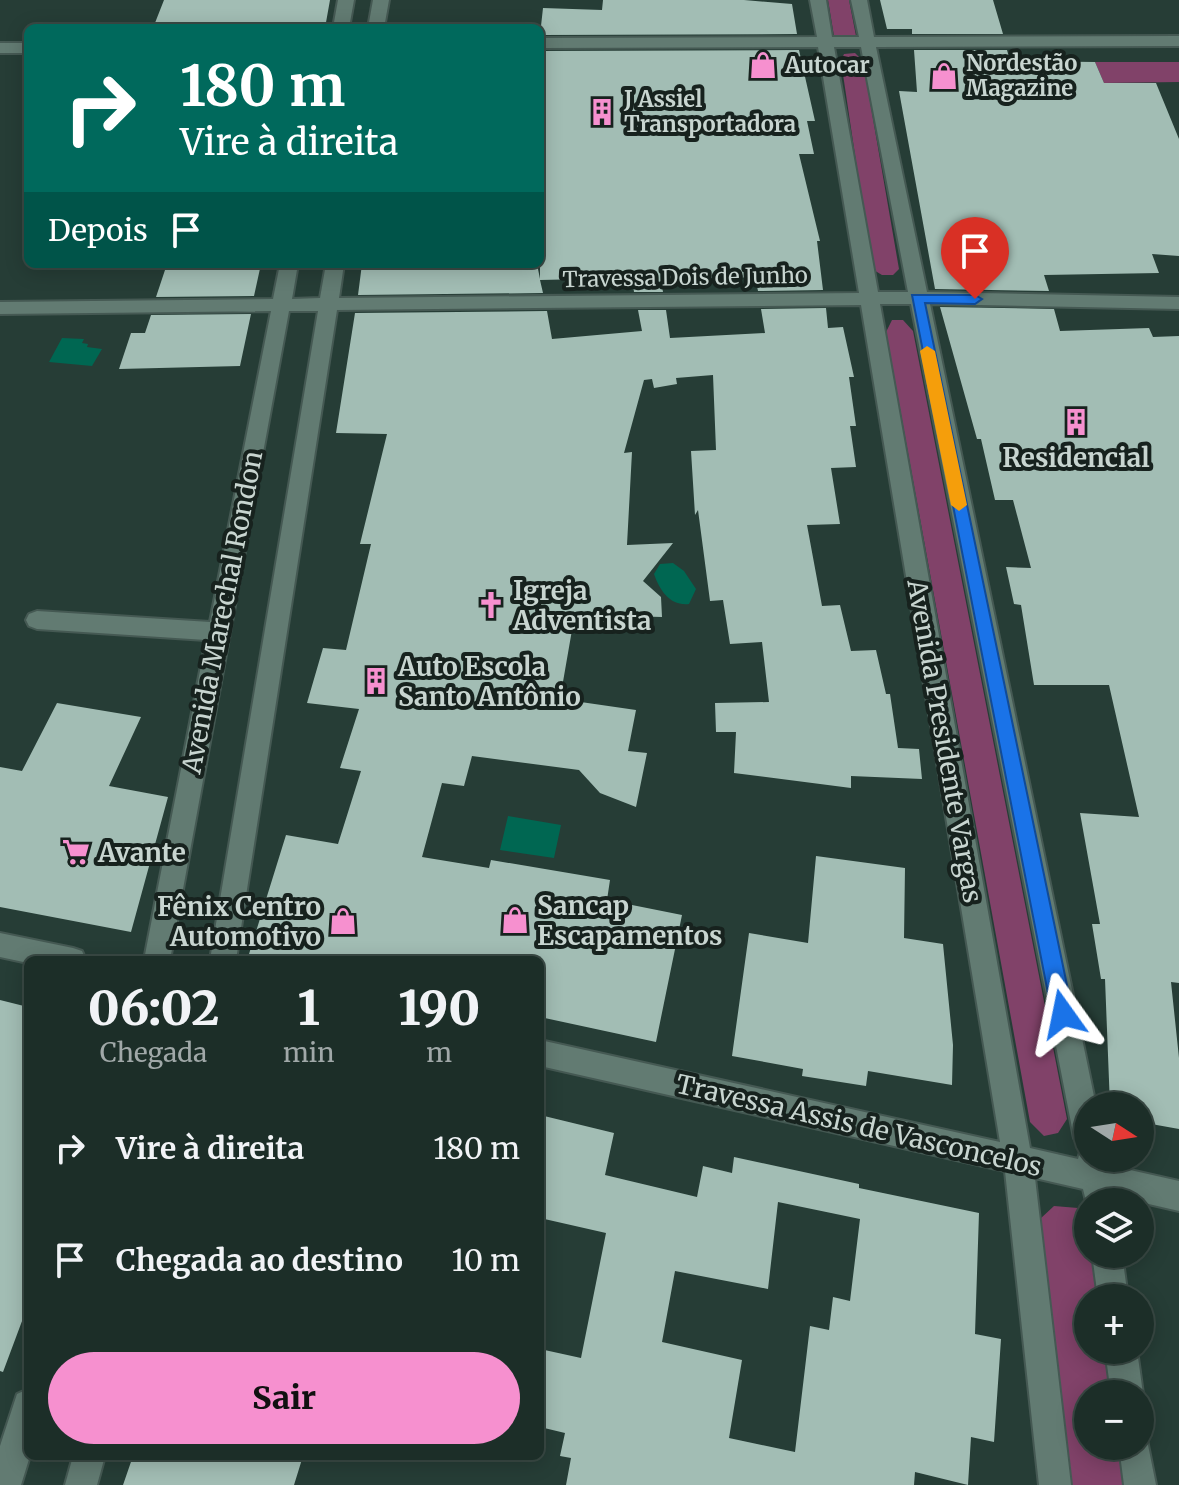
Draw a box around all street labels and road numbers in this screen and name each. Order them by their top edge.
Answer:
street label: Travessa Dois de Junho [562,261,808,293]
street label: Avenida Marechal Rondon [174,448,269,777]
street label: Avenida Presidente Vargas [900,576,990,905]
street label: Travessa Assis de Vasconcelos [673,1067,1045,1183]

